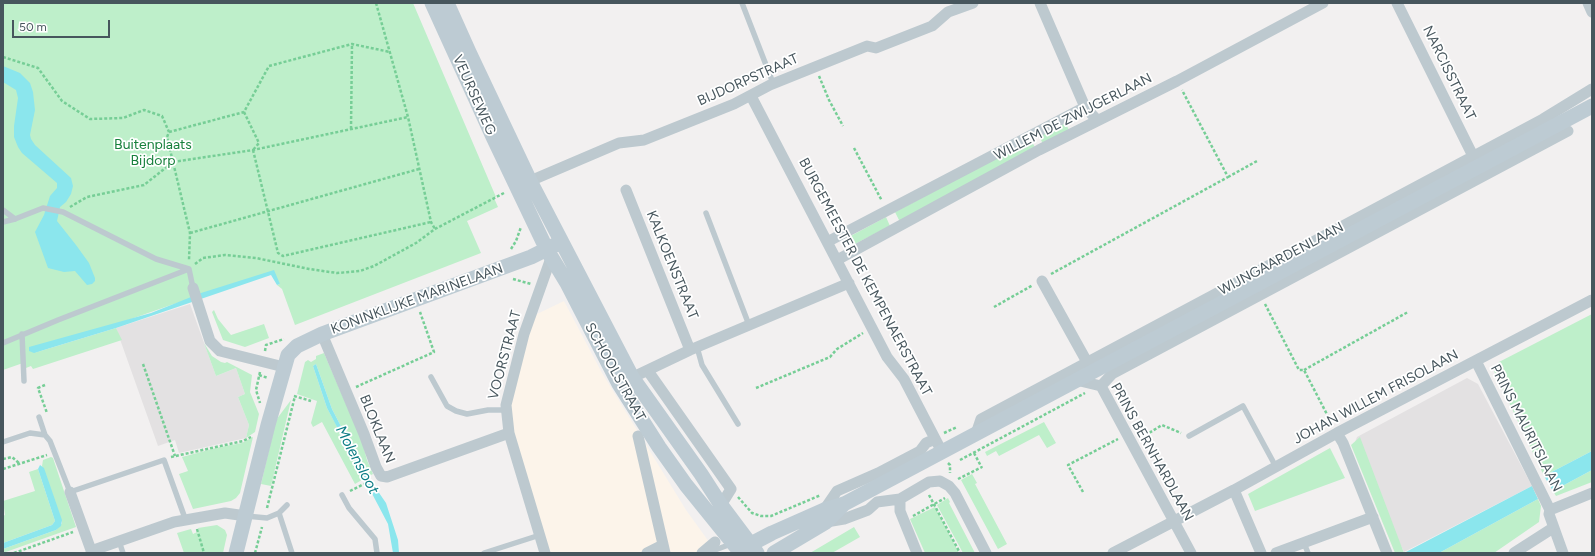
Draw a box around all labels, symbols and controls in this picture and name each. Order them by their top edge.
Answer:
scale bar [14,12,112,38]
text: 50 m [19,20,47,34]
street label: NARCISSTRAAT [1419,23,1479,123]
street label: BIJDORPSTRAAT [695,50,801,110]
street label: VEURSEWEG [449,52,499,138]
street label: WILLEM DE ZWIJGERLAAN [991,70,1155,164]
park label: Buitenplaats Bijdorp [114,137,192,170]
street label: BURGEMEESTER DE KEMPENAERSTRAAT [795,155,935,399]
street label: KALKOENSTRAAT [643,208,701,322]
street label: WIJNGAARDENLAAN [1216,219,1346,299]
street label: KONINKLIJKE MARINELAAN [329,260,505,338]
street label: VOORSTRAAT [485,309,525,401]
street label: SCHOOLSTRAAT [581,320,649,424]
street label: JOHAN WILLEM FRISOLAAN [1291,346,1461,448]
street label: PRINS MAURITSLAAN [1487,361,1565,495]
street label: PRINS BERNHARDLAAN [1107,380,1197,524]
street label: BLOKLAAN [356,392,398,466]
water label: Molensloot [331,423,383,497]

